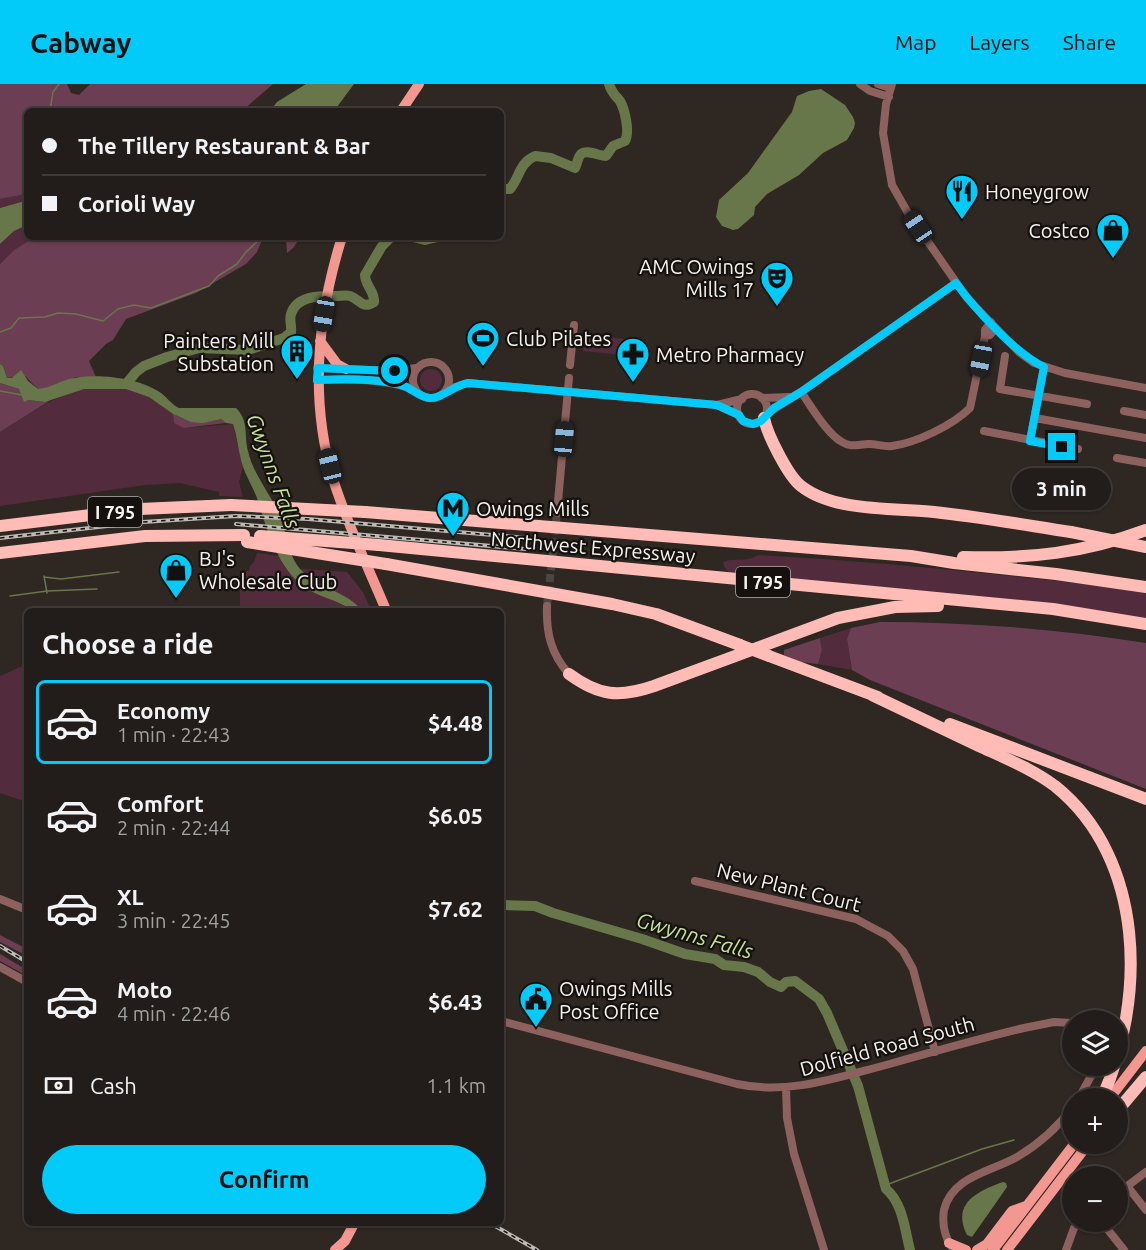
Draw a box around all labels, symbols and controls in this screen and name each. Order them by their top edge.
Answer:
text: Cabway [30,27,131,58]
text: Map [895,30,936,54]
text: Layers [969,30,1030,54]
text: Share [1063,30,1116,54]
text: The Tillery Restaurant & Bar [78,133,370,158]
restaurant icon: Honeygrow [944,173,980,220]
place label: Honeygrow [985,180,1089,203]
text: Corioli Way [78,191,195,216]
car [900,207,936,247]
shop icon: Costco [1095,212,1131,259]
place label: Costco [1029,219,1090,242]
place label: AMC Owings Mills 17 [639,255,754,301]
theatre icon: AMC Owings Mills 17 [759,260,795,307]
car [312,295,336,333]
sports icon: Club Pilates [465,320,501,367]
place label: Club Pilates [506,327,611,350]
place label: Painters Mill Substation [163,329,274,375]
building icon: Painters Mill Substation [279,333,315,380]
pharmacy icon: Metro Pharmacy [615,336,651,383]
car [969,340,993,378]
place label: Metro Pharmacy [656,343,804,366]
route start [381,357,408,384]
water label: Gwynns Falls [242,411,306,532]
car [553,420,575,458]
route end [1048,433,1075,460]
car [317,446,343,486]
callout: 3 min [1012,468,1112,510]
text: 3 min [1036,477,1087,500]
metro station icon: Owings Mills [435,490,471,537]
road number: I 795 [88,497,142,527]
place label: Owings Mills [476,497,589,520]
street label: Northwest Expressway [490,527,696,567]
place label: BJ's Wholesale Club [199,547,337,593]
shop icon: BJ's Wholesale Club [158,552,194,599]
road number: I 795 [736,567,790,597]
text: Choose a ride [42,629,214,659]
icon: car [45,695,99,749]
text: Economy [117,698,210,723]
text: $4.48 [428,710,483,735]
text: 1 min · 22:43 [117,723,231,746]
icon: car [45,788,99,842]
text: Comfort [117,791,204,816]
text: $6.05 [428,803,483,828]
text: 2 min · 22:44 [117,816,231,839]
street label: New Plant Court [715,858,864,916]
icon: car [45,881,99,935]
text: XL [117,884,144,909]
text: $7.62 [428,896,483,921]
water label: Gwynns Falls [634,907,756,963]
text: 3 min · 22:45 [117,909,231,932]
icon: car [45,974,99,1028]
text: Moto [117,977,172,1002]
place label: Owings Mills Post Office [559,977,672,1023]
public building icon: Owings Mills Post Office [518,981,554,1028]
text: $6.43 [428,989,483,1014]
text: 4 min · 22:46 [117,1002,231,1025]
map controls [1062,1010,1128,1232]
button: layers [1062,1010,1128,1076]
street label: Dolfield Road South [797,1012,977,1080]
icon: cash [42,1069,75,1102]
text: Cash [90,1073,137,1098]
text: 1.1 km [427,1074,486,1097]
button: + [1062,1088,1128,1154]
button: Confirm [42,1145,486,1214]
button: − [1062,1166,1128,1232]

